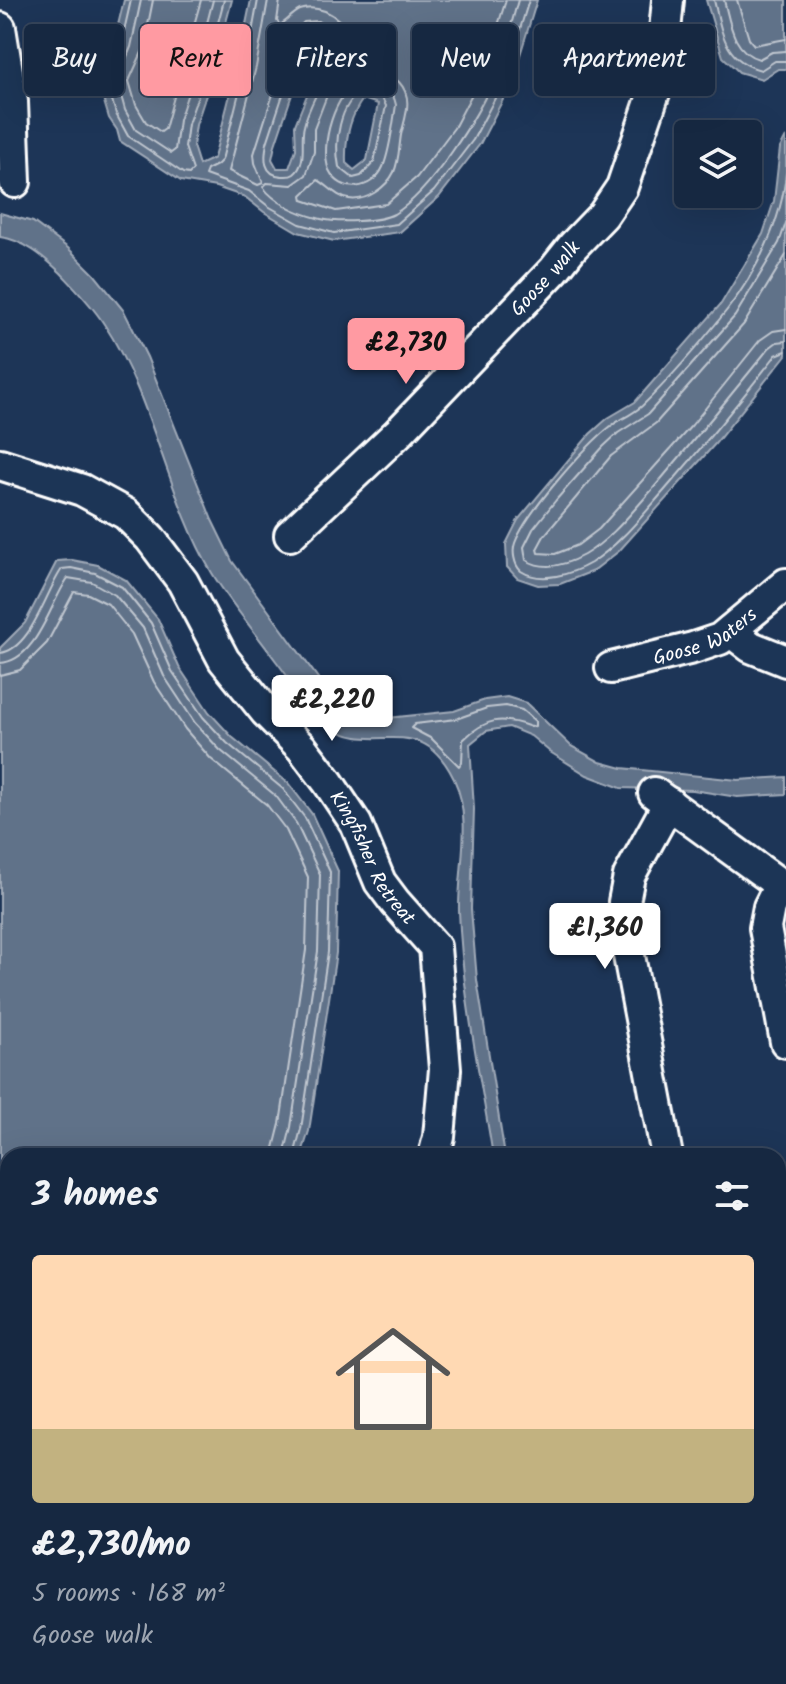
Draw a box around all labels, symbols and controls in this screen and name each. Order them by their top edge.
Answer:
chip: Buy [24,24,124,96]
chip: Rent [140,24,251,96]
chip: Filters [267,24,396,96]
chip: New [412,24,518,96]
chip: Apartment [534,24,715,96]
map controls [674,120,762,208]
button: layers [674,120,762,208]
street label: Goose walk [503,234,590,325]
pin: £2,730 [341,318,471,386]
text: £2,730 [366,323,446,365]
street label: Goose Waters [650,600,765,675]
pin: £2,220 [267,675,397,743]
text: £2,220 [290,680,374,722]
street label: Kingfisher Retreat [320,785,423,933]
pin: £1,360 [540,903,670,971]
text: £1,360 [567,908,643,950]
text: 3 homes [32,1169,159,1223]
icon: filters [710,1174,754,1218]
icon: home [321,1307,465,1451]
text: £2,730/mo [32,1519,191,1573]
text: 5 rooms · 168 m² [32,1573,225,1615]
text: Goose walk [32,1615,153,1657]

